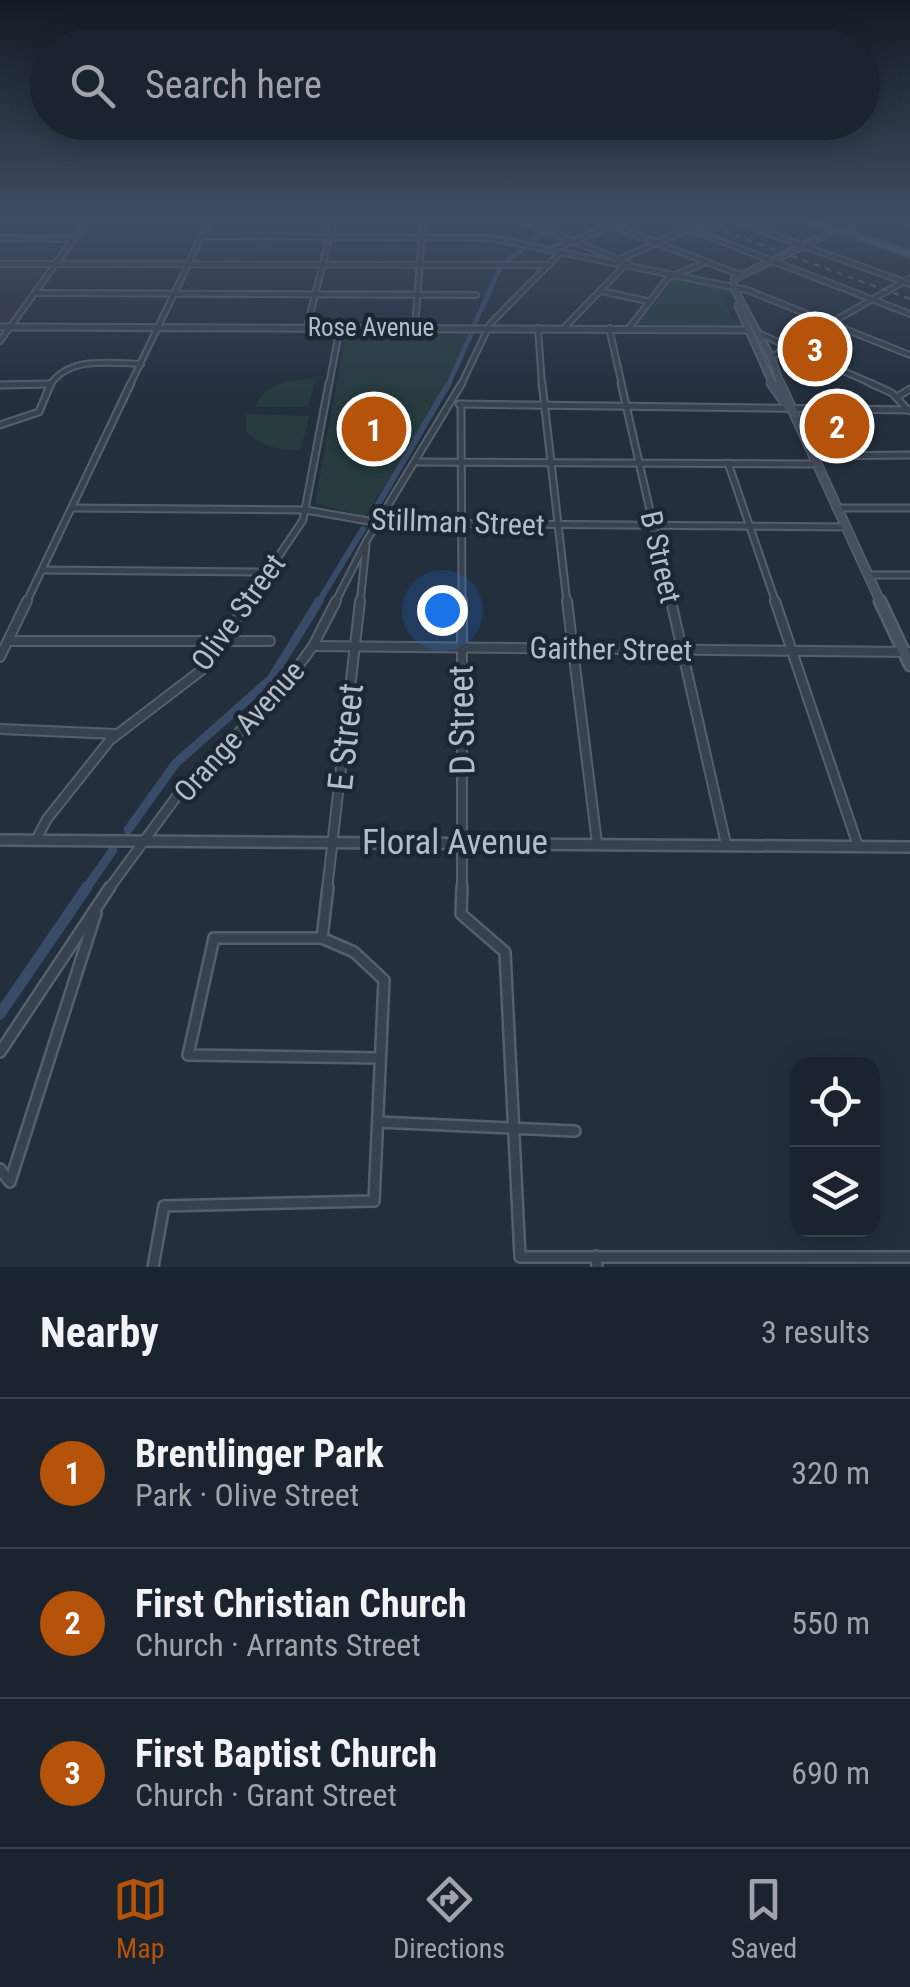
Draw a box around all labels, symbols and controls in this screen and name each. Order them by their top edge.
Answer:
search box [30,30,880,140]
icon: search [65,58,120,113]
text: Search here [145,63,322,107]
pin: 3 [782,312,848,386]
street label: Rose Avenue [308,313,434,342]
pin: 2 [804,388,870,464]
pin: 1 [342,392,406,466]
street label: Stillman Street [371,501,545,543]
street label: B Street [633,507,689,607]
street label: Olive Street [184,547,292,677]
your location [417,585,468,636]
street label: Gaither Street [529,630,693,668]
street label: Orange Avenue [167,653,311,809]
street label: D Street [441,665,483,775]
street label: E Street [320,681,372,793]
street label: Floral Avenue [362,822,548,863]
map controls [790,1057,880,1237]
button: locate [790,1057,880,1147]
button: layers [790,1147,880,1237]
text: Nearby [40,1308,159,1357]
text: 3 results [761,1313,870,1351]
text: Brentlinger Park [135,1432,384,1476]
text: 1 [64,1454,81,1492]
text: 320 m [791,1454,870,1492]
text: Park · Olive Street [135,1476,359,1514]
text: First Christian Church [135,1582,467,1626]
text: 2 [64,1604,81,1642]
text: 550 m [791,1604,870,1642]
text: Church · Arrants Street [135,1626,421,1664]
text: First Baptist Church [135,1732,437,1776]
text: 3 [64,1754,81,1792]
text: 690 m [791,1754,870,1792]
text: Church · Grant Street [135,1776,397,1814]
tab: Map [113,1872,168,1965]
tab: Directions [393,1872,505,1965]
tab: Saved [731,1872,797,1965]

